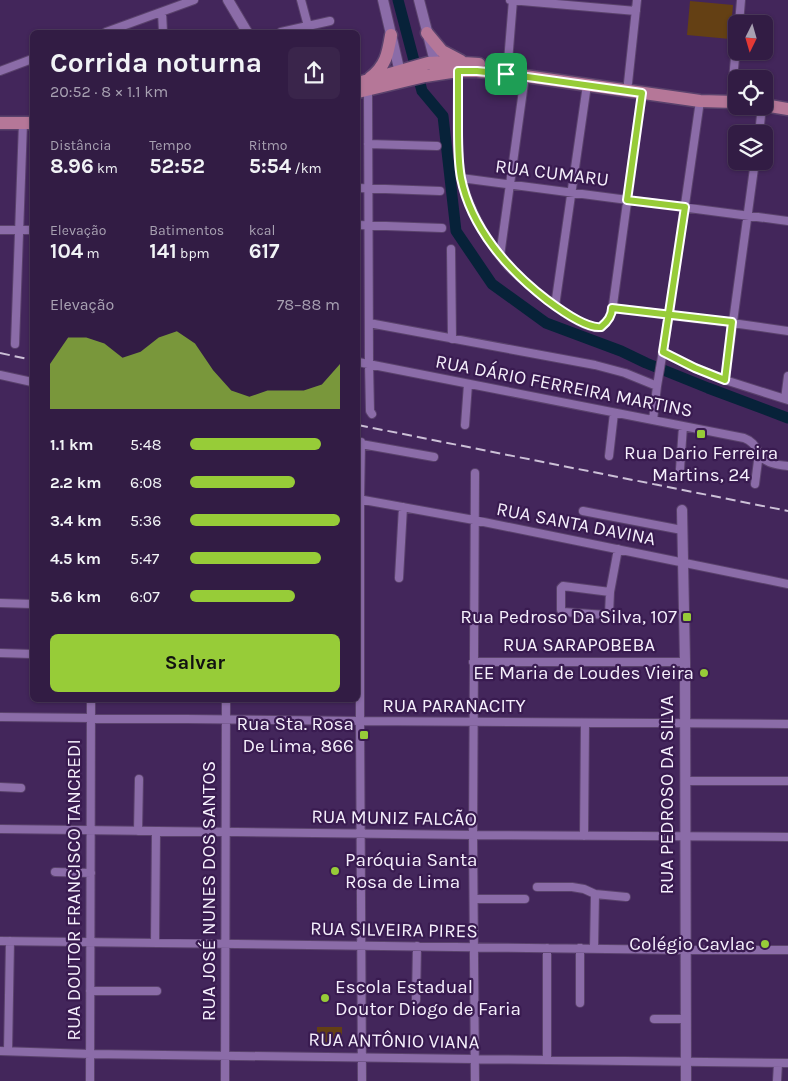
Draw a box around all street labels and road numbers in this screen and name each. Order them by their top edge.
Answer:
street label: RUA CUMARU [494,155,610,191]
street label: RUA DÁRIO FERREIRA MARTINS [434,349,695,422]
street label: RUA SANTA DAVINA [494,498,658,550]
street label: RUA SARAPOBEBA [503,634,655,656]
street label: RUA PARANACITY [382,695,526,717]
street label: RUA PEDROSO DA SILVA [656,695,678,895]
street label: RUA DOUTOR FRANCISCO TANCREDI [63,739,85,1041]
street label: RUA JOSÉ NUNES DOS SANTOS [197,761,220,1021]
street label: RUA MUNIZ FALCÃO [311,806,477,830]
street label: RUA SILVEIRA PIRES [310,918,478,942]
street label: RUA ANTÔNIO VIANA [308,1029,480,1053]

